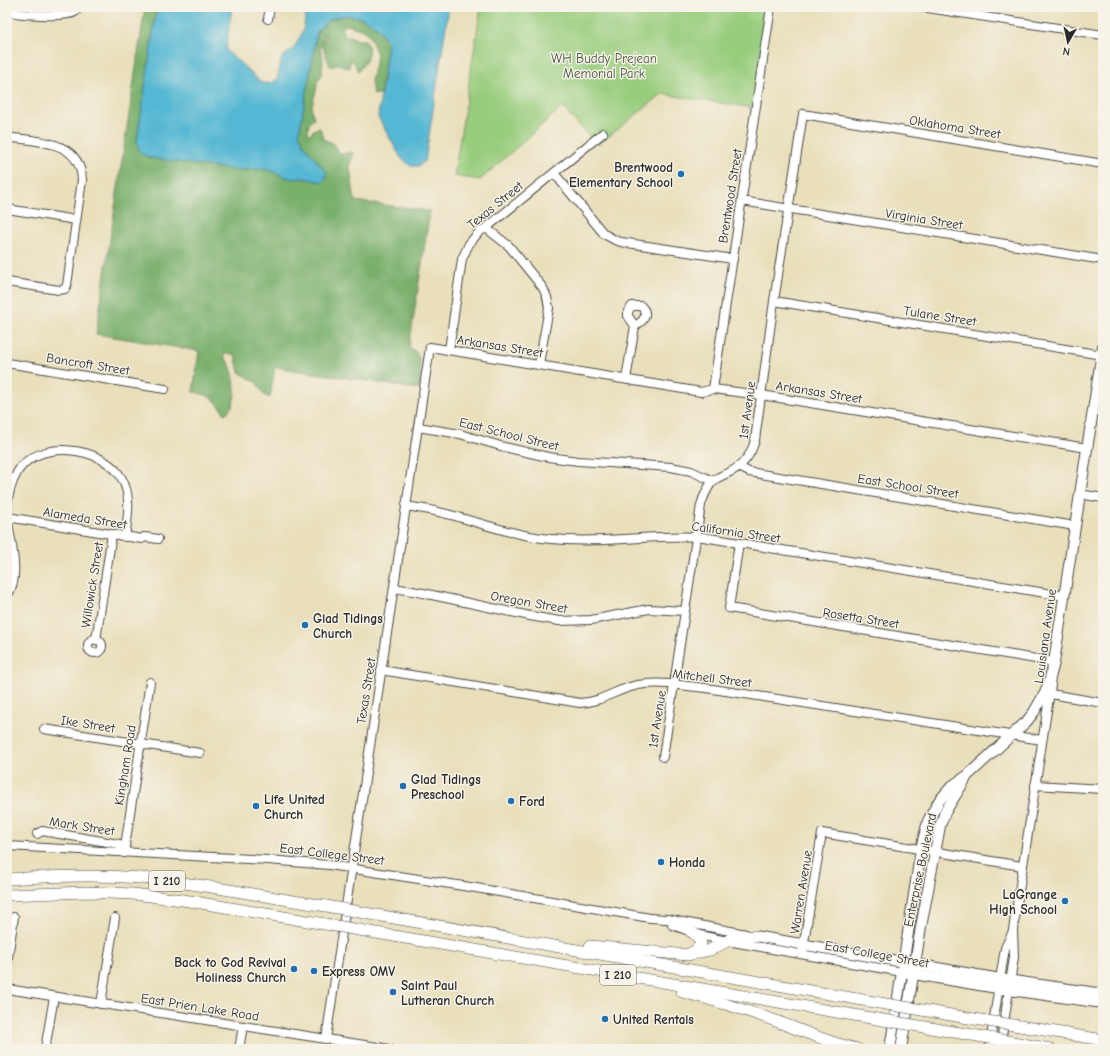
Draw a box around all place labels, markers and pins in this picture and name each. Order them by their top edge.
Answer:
place label: Brentwood Elementary School [569,160,673,190]
marker: Brentwood Elementary School [676,169,686,179]
place label: Glad Tidings Church [313,611,383,641]
marker: Glad Tidings Church [300,620,310,630]
place label: Glad Tidings Preschool [411,772,481,802]
marker: Glad Tidings Preschool [398,781,408,791]
place label: Life United Church [264,792,325,822]
place label: Ford [519,794,545,809]
marker: Ford [506,796,516,806]
marker: Life United Church [251,801,261,811]
place label: Honda [669,855,705,870]
marker: Honda [656,857,666,867]
place label: LaGrange High School [989,887,1058,917]
marker: LaGrange High School [1060,896,1070,906]
place label: Back to God Revival Holiness Church [174,955,286,985]
marker: Back to God Revival Holiness Church [289,964,299,974]
place label: Express OMV [322,964,395,979]
marker: Express OMV [309,966,319,976]
place label: Saint Paul Lutheran Church [401,978,494,1008]
marker: Saint Paul Lutheran Church [388,987,398,997]
place label: United Rentals [613,1012,694,1027]
marker: United Rentals [600,1014,610,1024]

